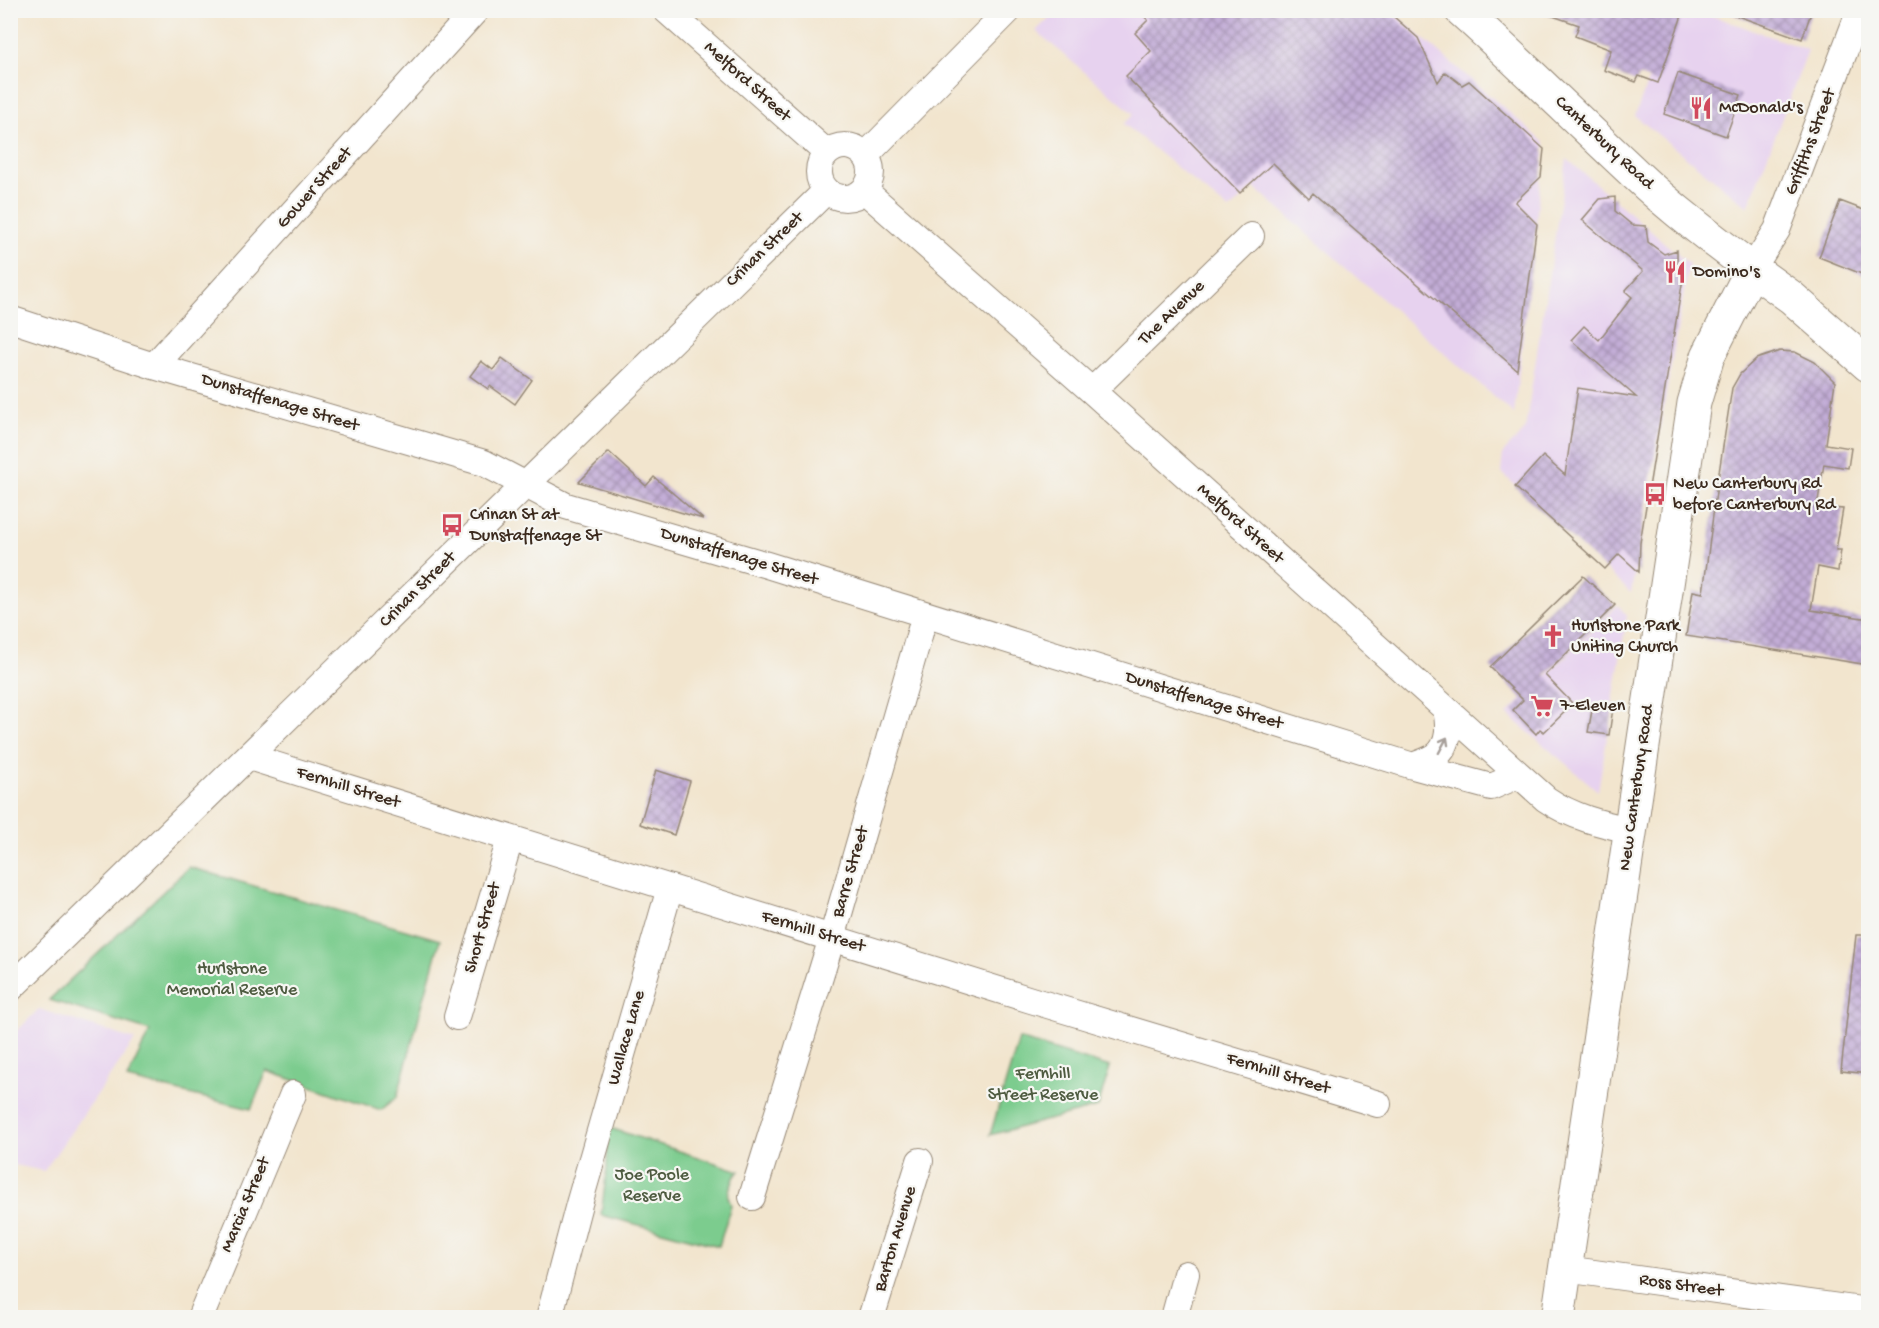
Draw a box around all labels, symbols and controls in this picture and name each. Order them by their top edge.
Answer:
street label: Melford Street [699,37,796,128]
street label: Griffiths Street [1781,84,1842,198]
street label: Canterbury Road [1550,92,1659,195]
restaurant icon: McDonald's [1688,95,1714,121]
place label: McDonald's [1719,98,1804,119]
street label: Gower Street [273,142,358,233]
street label: Crinan Street [722,207,809,292]
restaurant icon: Domino's [1662,259,1688,285]
place label: Domino's [1692,262,1761,283]
street label: The Avenue [1134,276,1210,351]
street label: Dunstaffenage Street [198,369,363,437]
place label: New Canterbury Rd before Canterbury Rd [1673,474,1837,516]
street label: Melford Street [1192,479,1289,570]
bus stop icon: New Canterbury Rd before Canterbury Rd [1642,481,1668,507]
place label: Crinan St at Dunstaffenage St [469,505,603,547]
bus stop icon: Crinan St at Dunstaffenage St [439,512,465,538]
street label: Dunstaffenage Street [657,523,822,591]
street label: Crinan Street [375,546,462,633]
place label: Hurlstone Park Uniting Church [1571,616,1682,658]
church icon: Hurlstone Park Uniting Church [1540,623,1566,649]
street label: Dunstaffenage Street [1122,667,1287,735]
supermarket icon: 7-Eleven [1529,693,1555,719]
place label: 7-Eleven [1559,696,1626,717]
street label: New Canterbury Road [1615,702,1659,872]
one-way arrow [1437,737,1449,754]
street label: Fernhill Street [293,762,404,814]
street label: Barre Street [828,823,874,921]
street label: Short Street [460,879,506,976]
street label: Fernhill Street [758,906,869,958]
park label: Hurlstone Memorial Reserve [167,959,298,1001]
street label: Wallace Lane [603,988,651,1088]
street label: Fernhill Street [1223,1048,1334,1100]
park label: Fernhill Street Reserve [988,1064,1099,1106]
street label: Marcia Street [217,1153,276,1256]
park label: Joe Poole Reserve [615,1165,690,1207]
street label: Barton Avenue [870,1183,922,1295]
street label: Ross Street [1638,1270,1726,1302]

